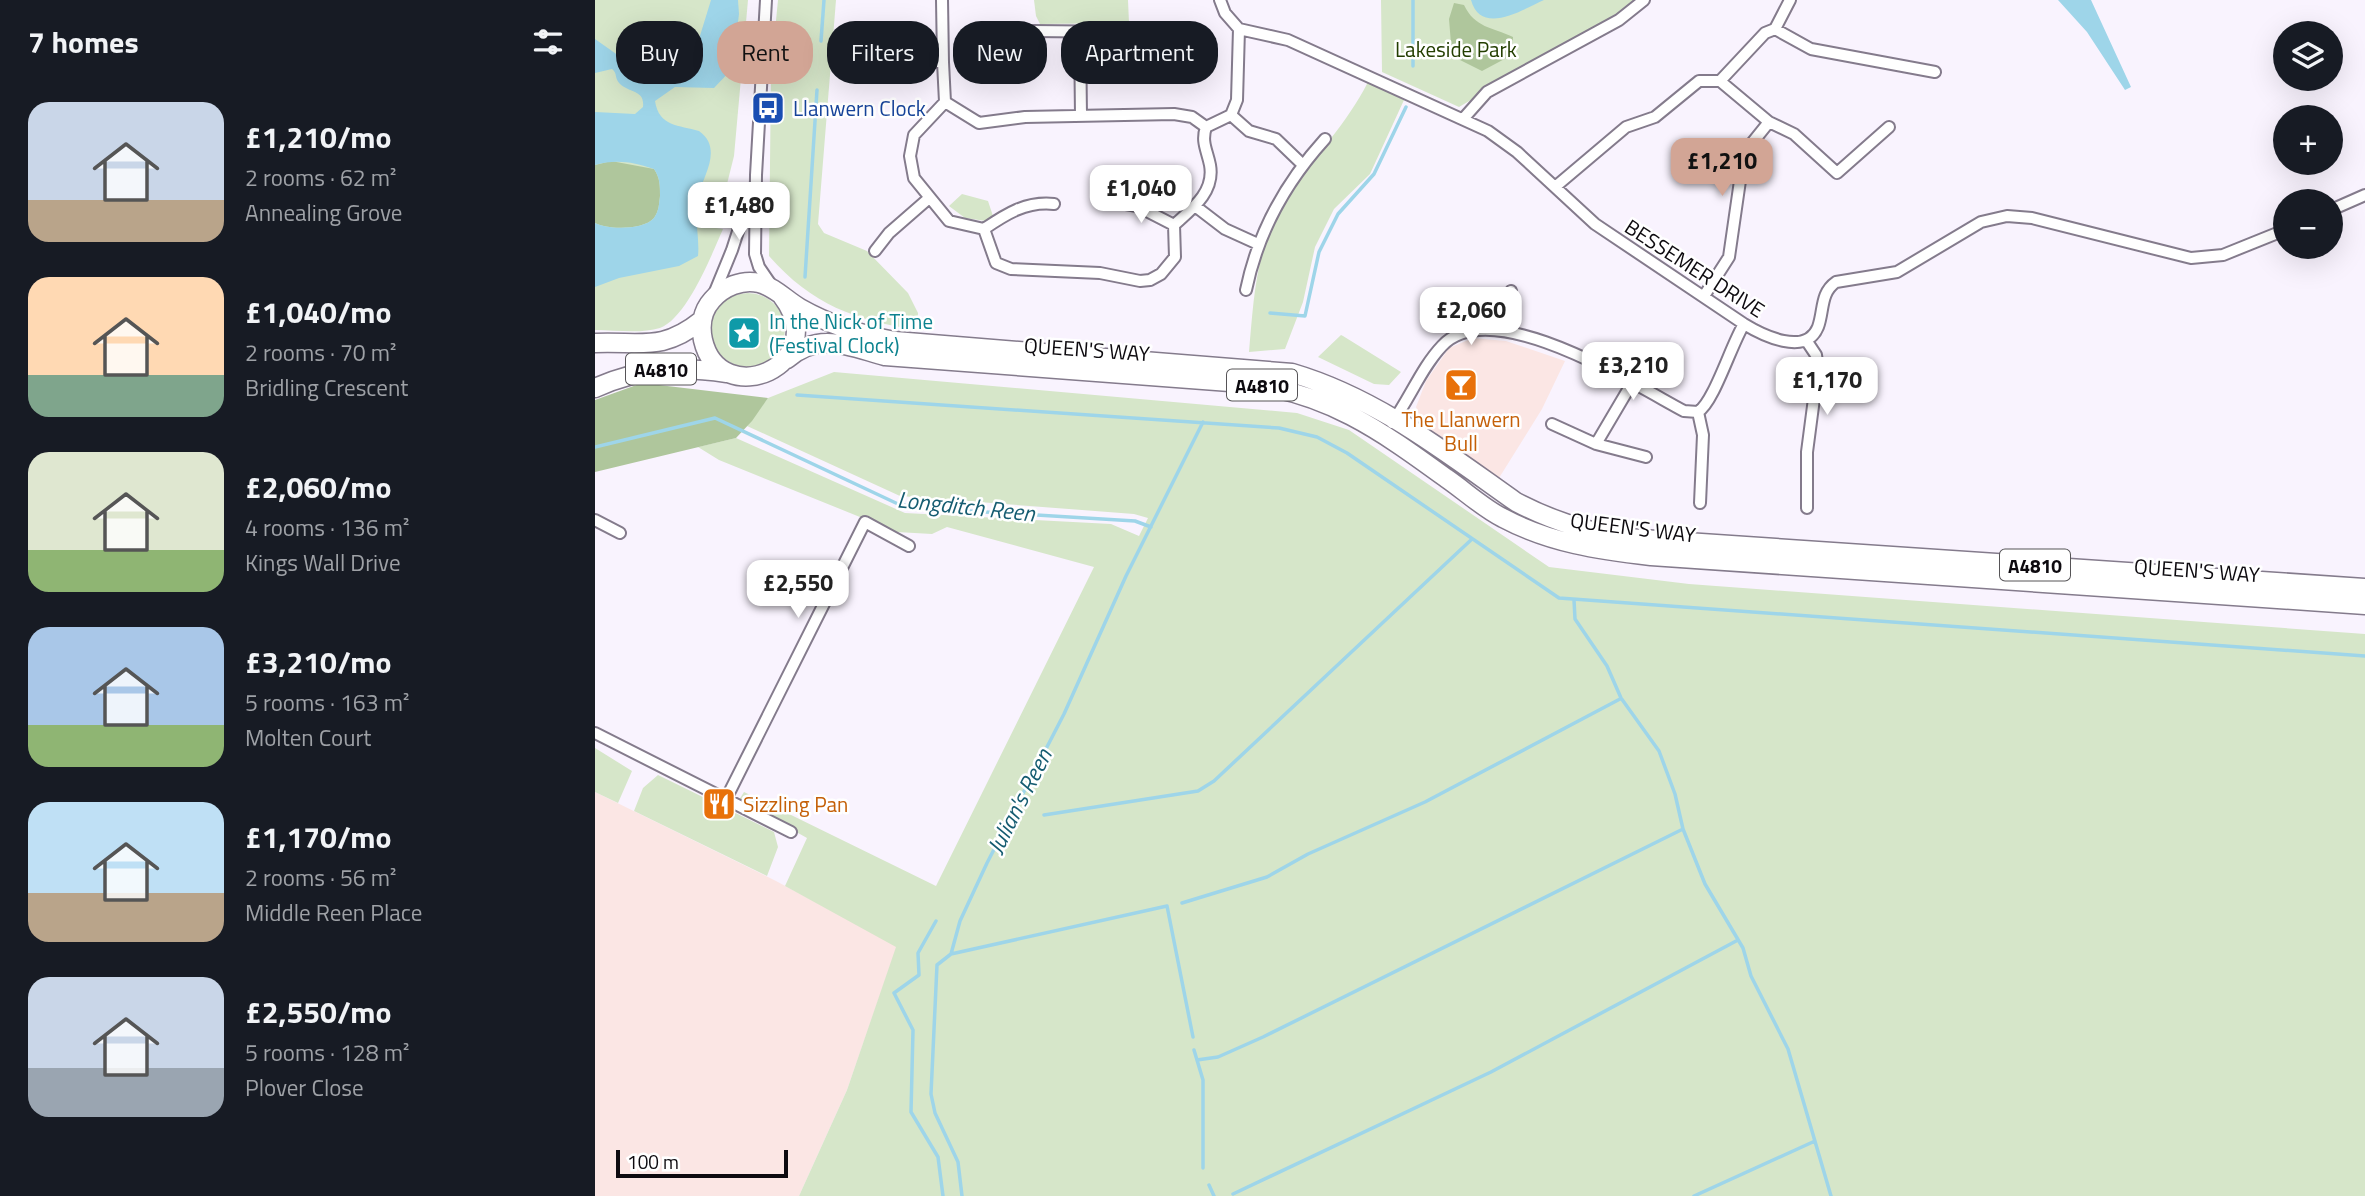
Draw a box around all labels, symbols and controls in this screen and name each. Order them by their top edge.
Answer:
text: 7 homes [28,19,139,65]
chip: Buy [616,21,703,84]
chip: Rent [717,21,813,84]
chip: Filters [827,21,939,84]
chip: New [953,21,1047,84]
chip: Apartment [1061,21,1218,84]
map controls [2273,21,2343,259]
button: layers [2273,21,2343,91]
icon: filters [529,23,567,61]
park label: Lakeside Park [1395,33,1517,65]
bus stop icon: Llanwern Clock [749,89,787,127]
place label: Llanwern Clock [793,92,926,124]
button: + [2273,105,2343,175]
text: £1,210/mo [245,114,391,160]
icon: home [84,130,168,214]
pin: £1,210 [1665,138,1779,198]
text: £1,210 [1687,143,1757,178]
text: 2 rooms · 62 m² [245,160,396,195]
pin: £1,040 [1084,166,1198,225]
text: £1,040 [1106,170,1176,205]
pin: £1,480 [682,182,796,242]
text: £1,480 [704,187,774,222]
button: − [2273,189,2343,259]
text: Annealing Grove [245,195,402,230]
street label: BESSEMER DRIVE [1619,211,1771,325]
pin: £2,060 [1414,288,1528,347]
text: £1,040/mo [245,289,391,335]
text: £2,060 [1436,292,1506,327]
icon: home [84,305,168,389]
place label: In the Nick of Time (Festival Clock) [769,305,933,361]
place icon: In the Nick of Time (Festival Clock) [725,314,763,352]
street label: QUEEN'S WAY [1023,329,1152,369]
text: 2 rooms · 70 m² [245,335,396,370]
pin: £3,210 [1576,342,1690,402]
text: £3,210 [1598,347,1668,382]
road number: A4810 [626,354,696,384]
pin: £1,170 [1770,358,1884,417]
text: £1,170 [1792,362,1862,397]
bar icon: The Llanwern Bull [1442,366,1480,404]
text: Bridling Crescent [245,370,408,405]
road number: A4810 [1227,370,1297,400]
place label: The Llanwern Bull [1401,403,1521,459]
text: £2,060/mo [245,464,391,510]
icon: home [84,480,168,564]
water label: Longditch Reen [895,481,1037,531]
street label: QUEEN'S WAY [1568,503,1698,551]
text: 4 rooms · 136 m² [245,510,409,545]
text: Kings Wall Drive [245,545,401,580]
road number: A4810 [2000,550,2070,580]
street label: QUEEN'S WAY [2133,550,2262,590]
pin: £2,550 [741,560,855,620]
text: £2,550 [763,565,833,600]
text: £3,210/mo [245,639,391,685]
icon: home [84,655,168,739]
text: 5 rooms · 163 m² [245,685,409,720]
text: Molten Court [245,720,371,755]
water label: Julian's Reen [978,742,1061,860]
restaurant icon: Sizzling Pan [700,785,738,823]
place label: Sizzling Pan [743,788,848,820]
text: £1,170/mo [245,814,391,860]
icon: home [84,830,168,914]
text: 2 rooms · 56 m² [245,860,396,895]
text: Middle Reen Place [245,895,422,930]
text: £2,550/mo [245,989,391,1035]
icon: home [84,1005,168,1089]
text: 5 rooms · 128 m² [245,1035,409,1070]
text: Plover Close [245,1070,364,1105]
scale bar [616,1147,787,1179]
text: 100 m [627,1147,679,1176]

